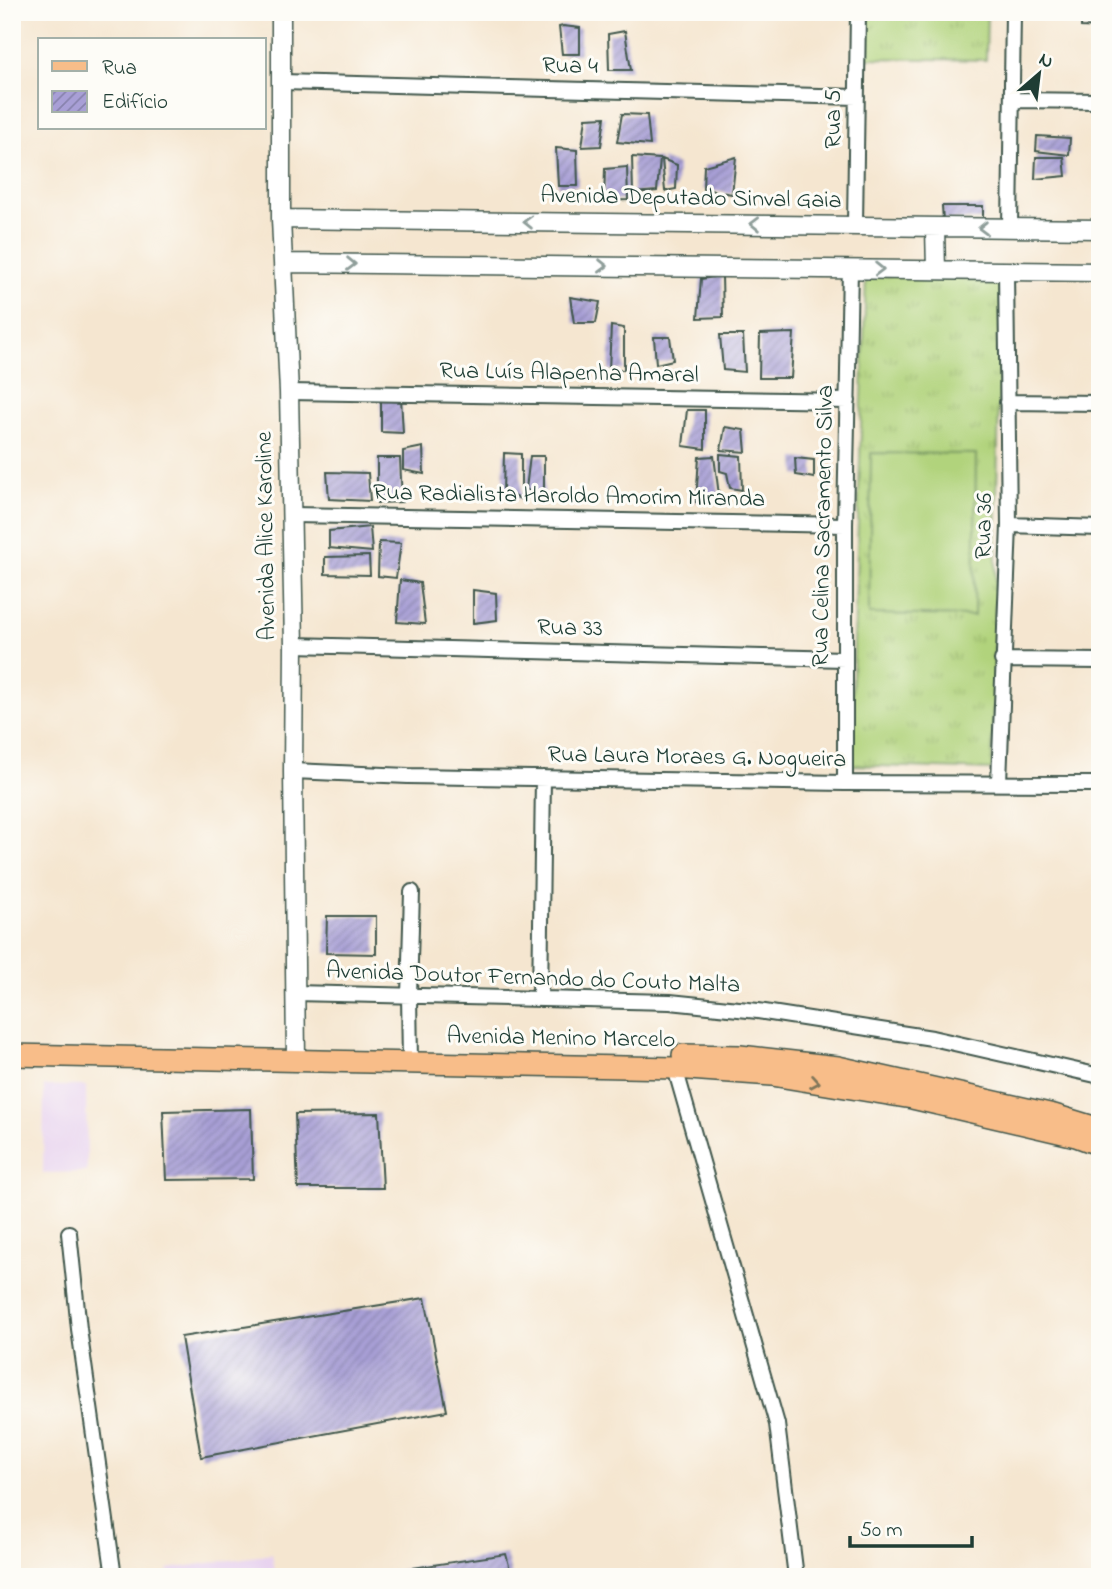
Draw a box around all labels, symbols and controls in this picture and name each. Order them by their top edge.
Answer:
legend [38,38,266,130]
north arrow [1004,38,1074,108]
text: N [1034,46,1058,76]
street label: Rua 4 [542,49,598,85]
text: Rua [102,54,137,84]
text: Edifício [102,88,168,118]
street label: Rua 5 [817,89,852,149]
street label: Avenida Deputado Sinval Gaia [540,179,842,219]
one-way arrow [522,214,532,230]
one-way arrow [749,216,760,232]
one-way arrow [977,220,987,236]
one-way arrow [346,256,357,272]
one-way arrow [598,258,609,274]
one-way arrow [875,261,885,277]
street label: Rua Luís Alapenha Amaral [439,354,699,394]
street label: Rua Celina Sacramento Silva [804,385,844,667]
street label: Avenida Alice Karoline [248,431,286,641]
street label: Rua Radialista Haroldo Amorim Miranda [373,476,765,518]
street label: Rua 36 [967,492,1003,559]
street label: Rua 33 [537,611,603,647]
street label: Rua Laura Moraes G. Nogueira [547,738,847,778]
street label: Avenida Doutor Fernando do Couto Malta [325,954,741,1004]
street label: Avenida Menino Marcelo [446,1020,676,1058]
one-way arrow [809,1074,820,1089]
scale bar [850,1505,972,1549]
text: 50 m [860,1516,903,1546]

